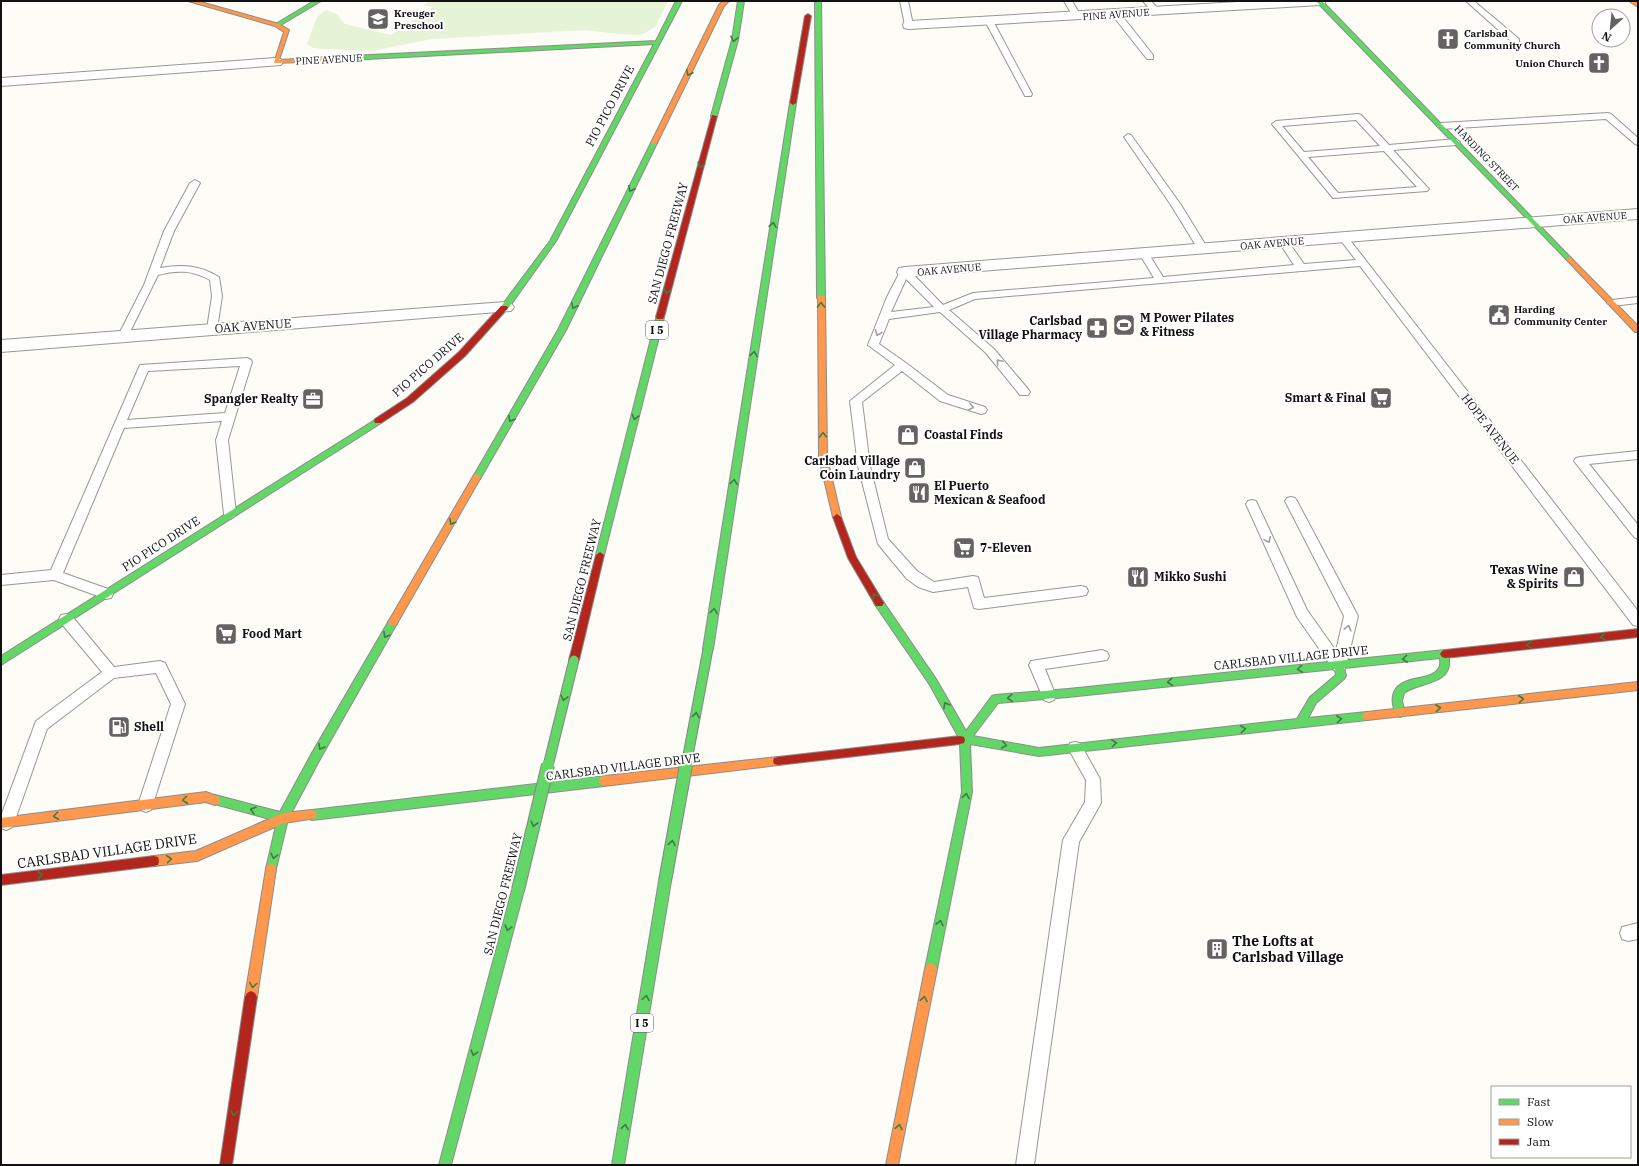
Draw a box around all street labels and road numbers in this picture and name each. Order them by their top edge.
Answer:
street label: PINE AVENUE [1082,6,1150,23]
street label: PINE AVENUE [295,51,363,68]
street label: PIO PICO DRIVE [582,62,637,149]
street label: HARDING STREET [1452,122,1522,195]
street label: SAN DIEGO FREEWAY [644,180,691,305]
street label: OAK AVENUE [1563,209,1627,226]
street label: OAK AVENUE [1240,234,1305,253]
street label: OAK AVENUE [917,260,982,279]
street label: OAK AVENUE [214,315,292,336]
road number: I 5 [646,321,668,339]
street label: PIO PICO DRIVE [389,329,467,400]
street label: HOPE AVENUE [1458,391,1523,467]
street label: PIO PICO DRIVE [119,513,203,574]
street label: SAN DIEGO FREEWAY [559,517,604,642]
street label: CARLSBAD VILLAGE DRIVE [1213,642,1369,673]
street label: CARLSBAD VILLAGE DRIVE [545,750,701,783]
street label: CARLSBAD VILLAGE DRIVE [16,829,198,873]
street label: SAN DIEGO FREEWAY [480,831,525,956]
road number: I 5 [631,1014,653,1032]

